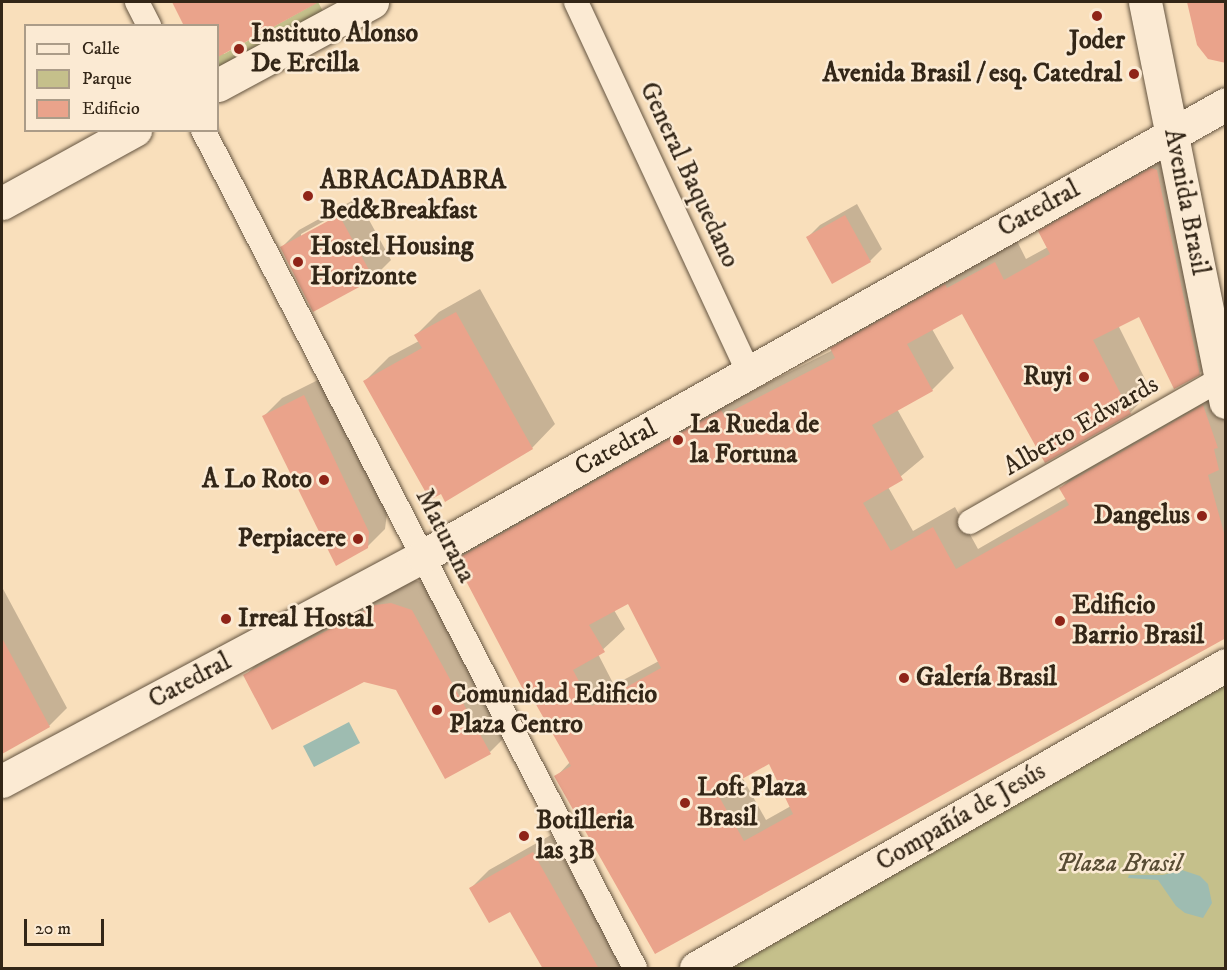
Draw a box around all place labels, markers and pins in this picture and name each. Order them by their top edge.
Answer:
marker: Joder [1090,9,1104,23]
place label: Instituto Alonso De Ercilla [251,18,418,80]
place label: Joder [1069,25,1125,57]
marker: Instituto Alonso De Ercilla [232,42,246,56]
place label: Avenida Brasil / esq. Catedral [823,58,1122,90]
marker: Avenida Brasil / esq. Catedral [1127,67,1141,81]
place label: ABRACADABRA Bed&Breakfast [320,165,506,226]
marker: ABRACADABRA Bed&Breakfast [301,189,315,203]
place label: Hostel Housing Horizonte [310,231,473,292]
marker: Hostel Housing Horizonte [291,255,305,269]
place label: Ruyi [1023,361,1072,393]
marker: Ruyi [1077,370,1091,384]
place label: La Rueda de la Fortuna [690,409,819,470]
marker: La Rueda de la Fortuna [671,433,685,447]
place label: A Lo Roto [202,464,312,496]
marker: A Lo Roto [317,473,331,487]
place label: Dangelus [1094,500,1190,532]
marker: Dangelus [1195,509,1209,523]
place label: Perpiacere [238,523,346,555]
marker: Perpiacere [351,532,365,546]
place label: Edificio Barrio Brasil [1072,590,1204,652]
place label: Irreal Hostal [238,603,373,635]
marker: Irreal Hostal [219,612,233,626]
marker: Edificio Barrio Brasil [1053,614,1067,628]
place label: Galería Brasil [916,662,1057,694]
marker: Galería Brasil [897,671,911,685]
place label: Comunidad Edificio Plaza Centro [449,679,657,740]
marker: Comunidad Edificio Plaza Centro [430,703,444,717]
place label: Loft Plaza Brasil [697,772,807,834]
marker: Loft Plaza Brasil [678,796,692,810]
place label: Botilleria las 3B [536,805,634,867]
marker: Botilleria las 3B [517,829,531,843]

